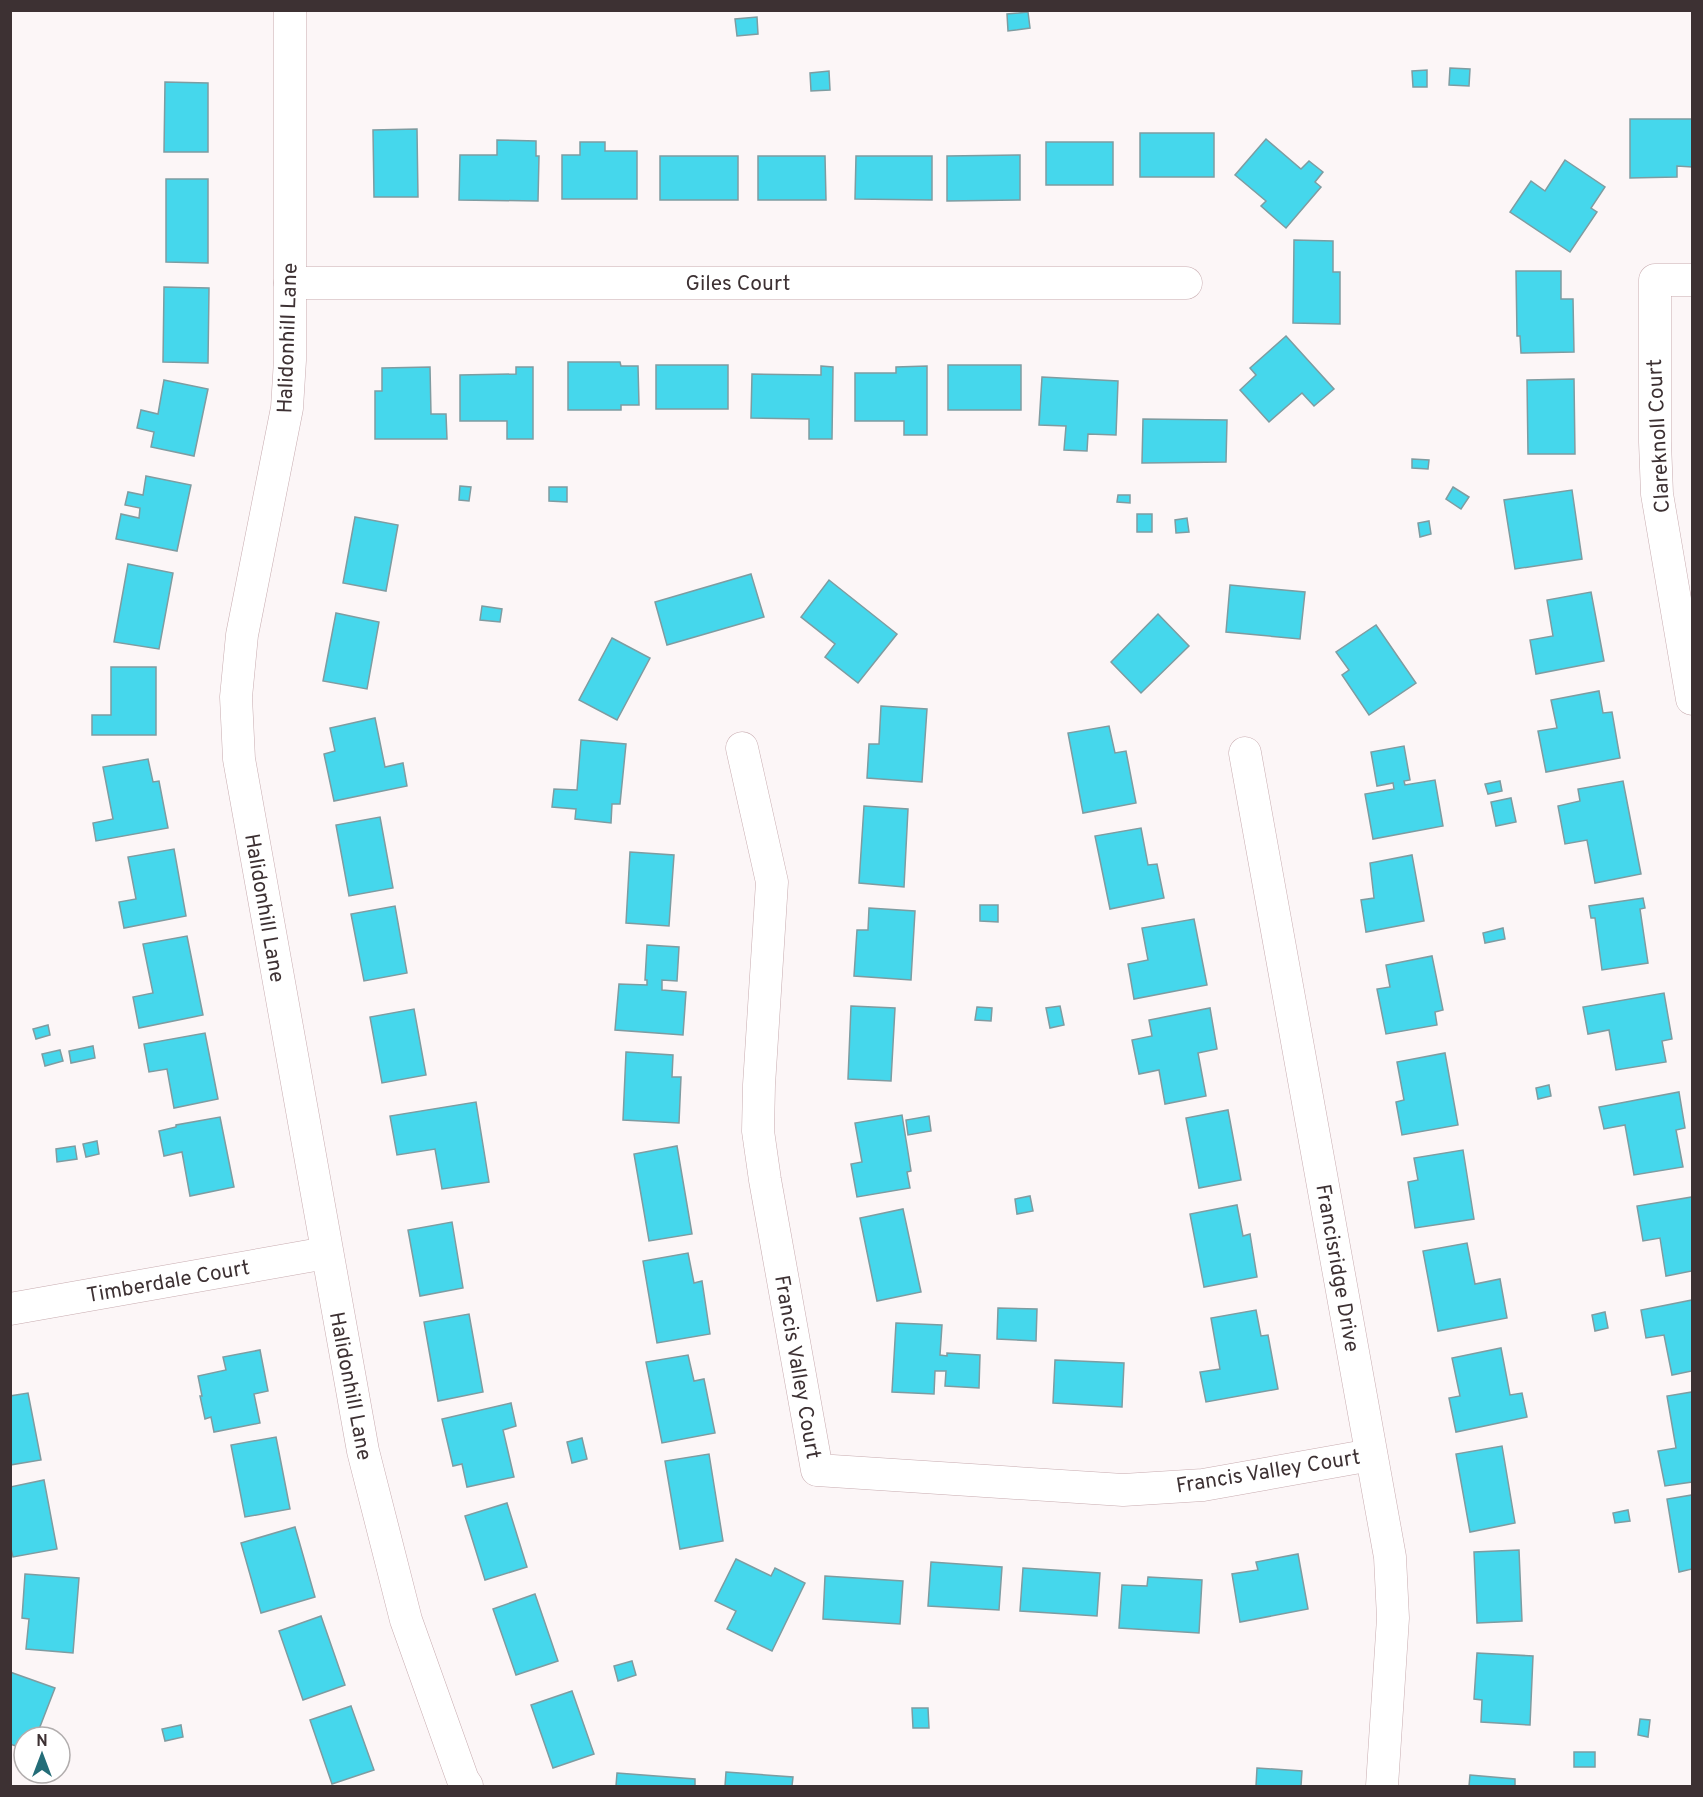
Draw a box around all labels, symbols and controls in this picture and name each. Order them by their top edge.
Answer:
street label: Halidonhill Lane [272,262,305,414]
street label: Giles Court [686,271,790,298]
street label: Clareknoll Court [1642,358,1677,514]
street label: Halidonhill Lane [237,832,290,985]
street label: Francisridge Drive [1308,1182,1365,1354]
street label: Timberdale Court [85,1255,252,1310]
street label: Francis Valley Court [767,1273,826,1461]
street label: Halidonhill Lane [322,1310,377,1463]
street label: Francis Valley Court [1174,1445,1362,1500]
north arrow [12,1725,72,1785]
text: N [36,1732,48,1752]

